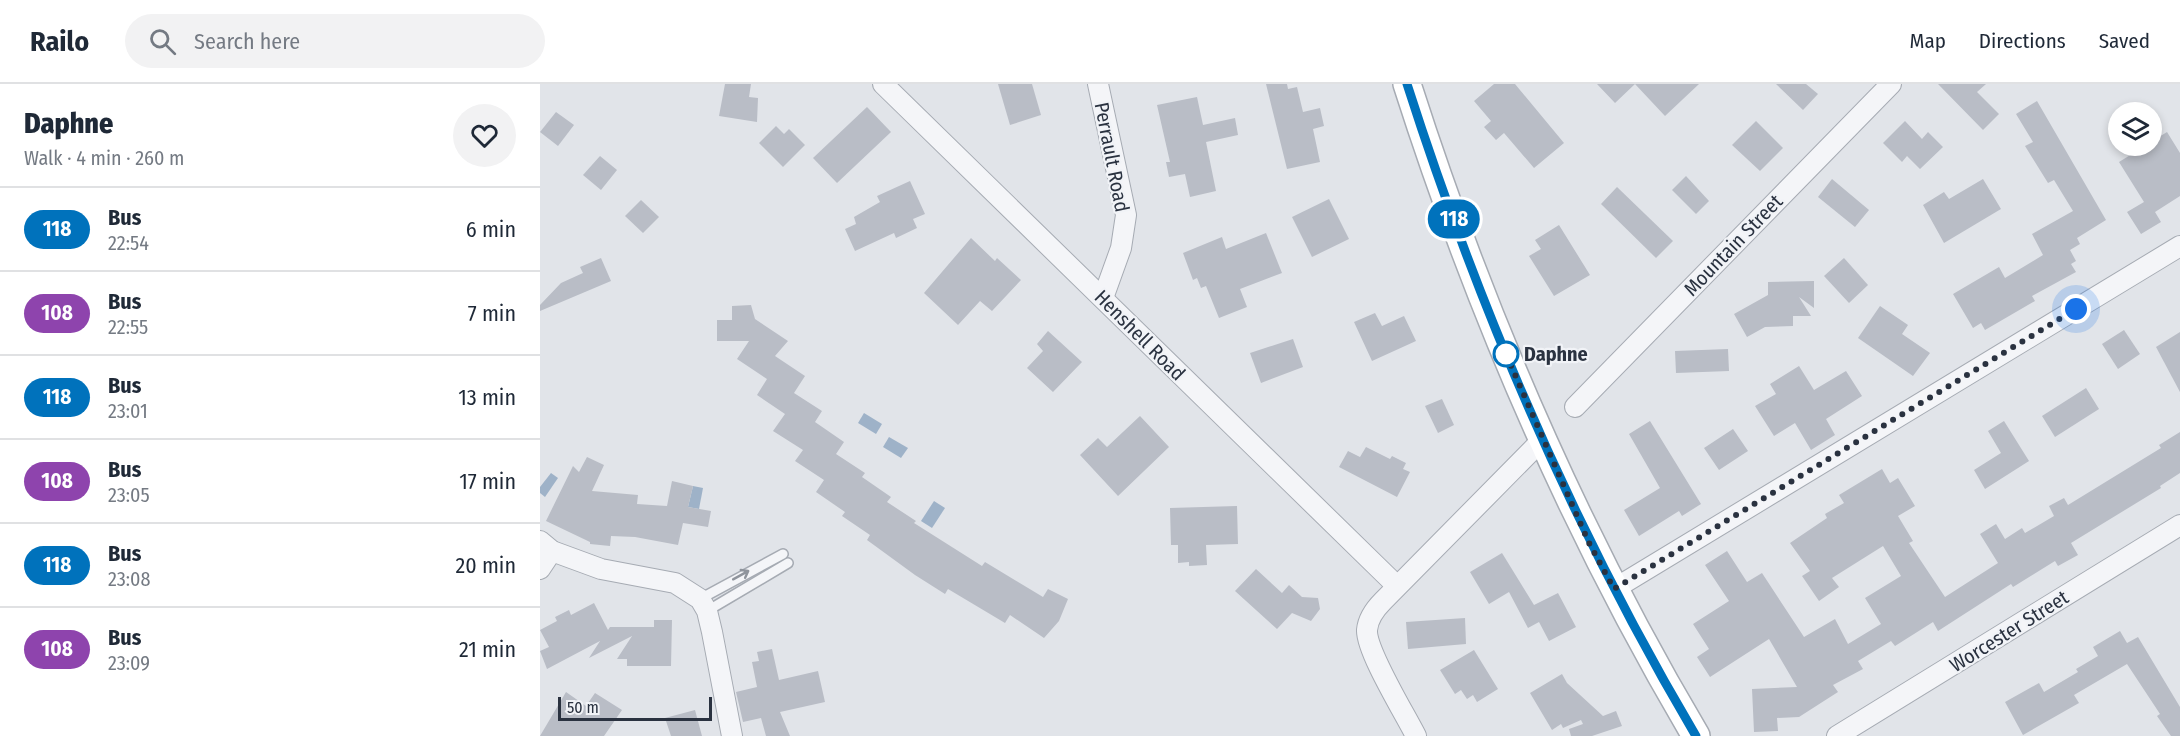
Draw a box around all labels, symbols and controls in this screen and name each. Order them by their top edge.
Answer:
search box [125,14,545,68]
text: Railo [30,25,89,58]
icon: search [146,25,179,58]
text: Search here [194,28,300,55]
text: Map [1909,28,1946,54]
text: Directions [1979,28,2066,54]
text: Saved [2099,28,2150,54]
street label: Perrault Road [1090,100,1134,214]
map controls [2108,102,2162,156]
button: layers [2108,102,2162,156]
button: heart [453,104,516,167]
text: Daphne [24,107,113,140]
text: Walk · 4 min · 260 m [24,146,184,170]
street label: Mountain Street [1679,189,1788,301]
line badge: 118 [1420,200,1488,238]
text: Bus [108,204,141,231]
text: 118 [1440,206,1468,232]
text: 118 [43,216,71,242]
text: 6 min [466,216,516,243]
text: 22:54 [108,231,149,255]
street label: Henshell Road [1090,285,1190,385]
text: Bus [108,288,141,315]
your location [2061,294,2091,324]
text: 108 [41,300,73,326]
text: 7 min [468,300,516,327]
text: 22:55 [108,315,148,339]
marker: Daphne [1493,341,1519,367]
place label: Daphne [1524,342,1588,366]
text: Bus [108,372,141,399]
text: 118 [43,384,71,410]
text: 13 min [458,384,516,411]
text: 23:01 [108,399,148,423]
text: Bus [108,456,141,483]
text: 108 [41,468,73,494]
text: 17 min [459,468,516,495]
text: 23:05 [108,483,150,507]
text: Bus [108,540,141,567]
text: 118 [43,552,71,578]
text: 20 min [456,552,516,579]
text: 23:08 [108,567,150,591]
one-way arrow [732,569,749,581]
street label: Worcester Street [1945,585,2073,677]
text: Bus [108,624,141,651]
text: 108 [41,636,73,662]
text: 21 min [459,636,516,663]
text: 23:09 [108,651,150,675]
scale bar [558,694,712,722]
text: 50 m [567,698,599,717]

